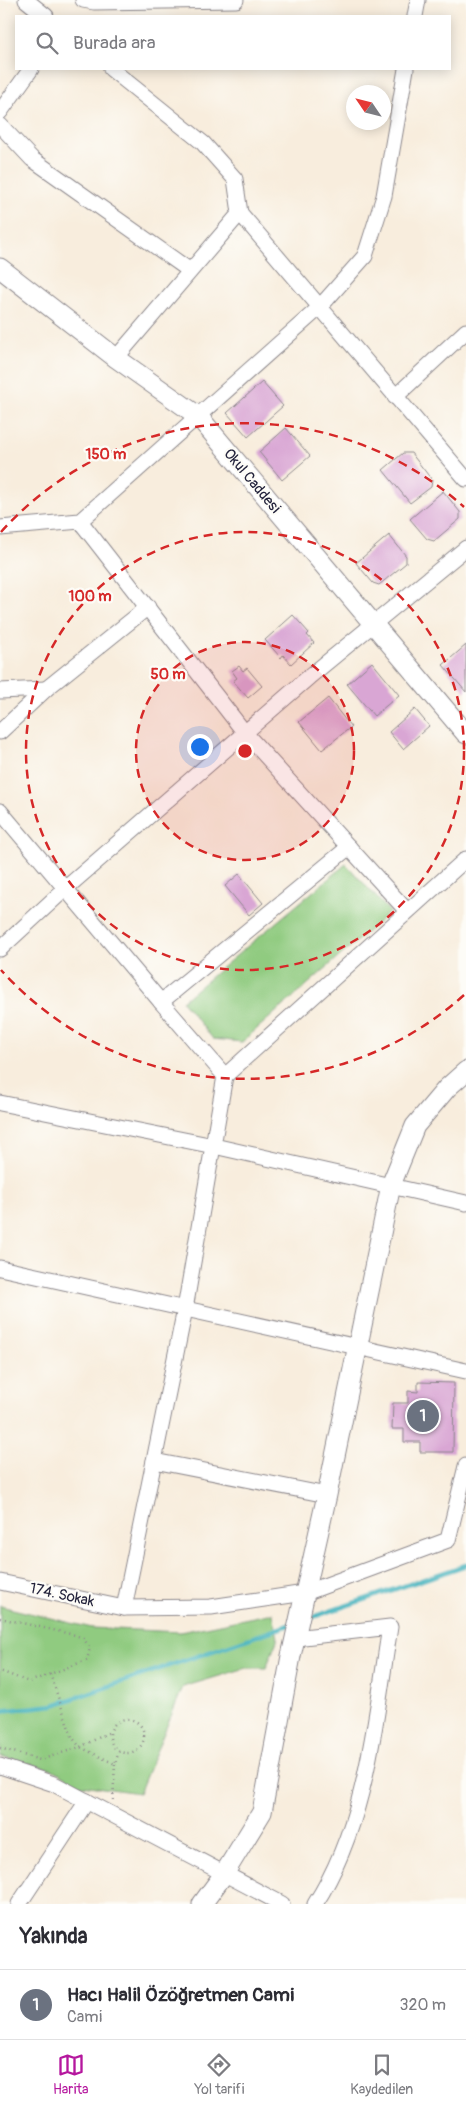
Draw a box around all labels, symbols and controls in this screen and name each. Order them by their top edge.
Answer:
search box [15,15,451,70]
icon: search [33,29,61,57]
text: Burada ara [73,31,156,55]
north arrow [346,85,391,130]
text: 150 m [86,445,126,464]
street label: Okul Caddesi [219,445,285,517]
text: 100 m [69,587,111,606]
text: 50 m [151,665,185,684]
your location [187,734,213,760]
centre of rings [236,742,254,760]
pin: 1 [407,1397,439,1435]
street label: 174. Sokak [28,1579,97,1611]
text: Yakında [20,1923,87,1950]
text: Hacı Halil Özöğretmen Cami [67,1983,294,2007]
text: 1 [33,1995,39,2015]
text: 320 m [400,1995,446,2015]
text: Cami [67,2007,102,2027]
tab: Harita [53,2051,89,2098]
tab: Yol tarifi [194,2051,244,2098]
tab: Kaydedilen [350,2051,413,2098]

